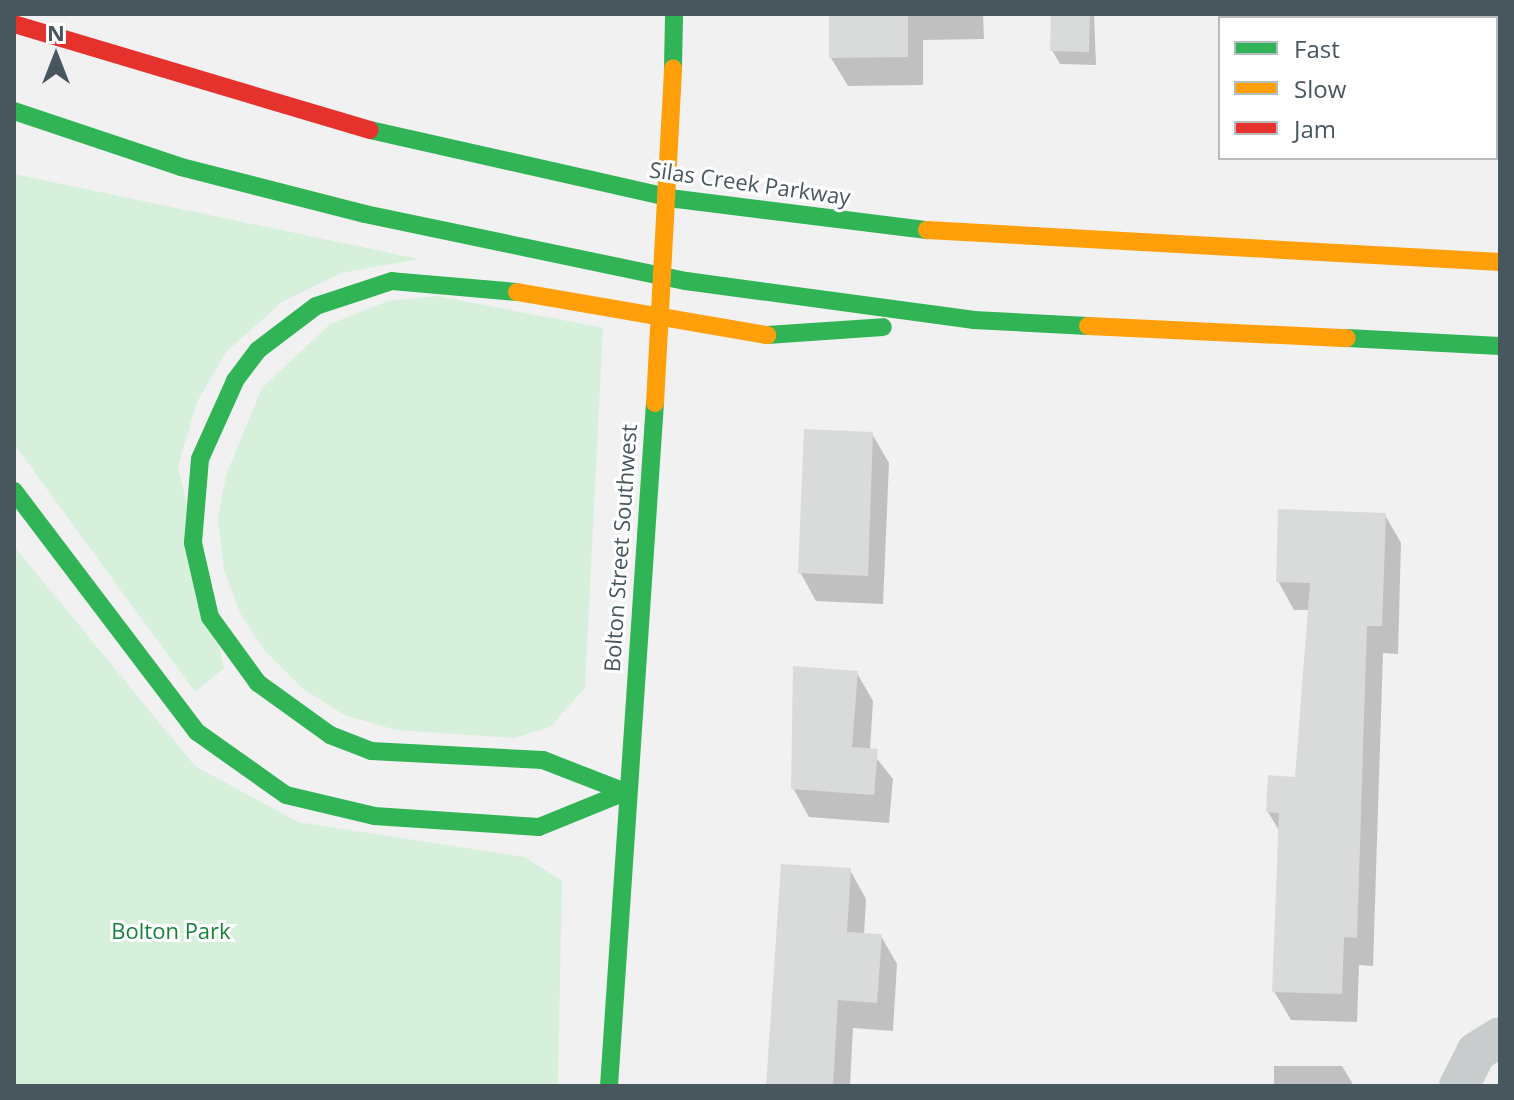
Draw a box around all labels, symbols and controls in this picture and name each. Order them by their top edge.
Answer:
north arrow [16,16,96,96]
legend [1218,16,1498,160]
text: N [47,17,65,47]
text: Fast [1294,32,1340,65]
text: Slow [1294,72,1346,105]
text: Jam [1294,112,1336,145]
street label: Silas Creek Parkway [648,156,852,210]
street label: Bolton Street Southwest [598,423,642,673]
park label: Bolton Park [111,918,231,944]

